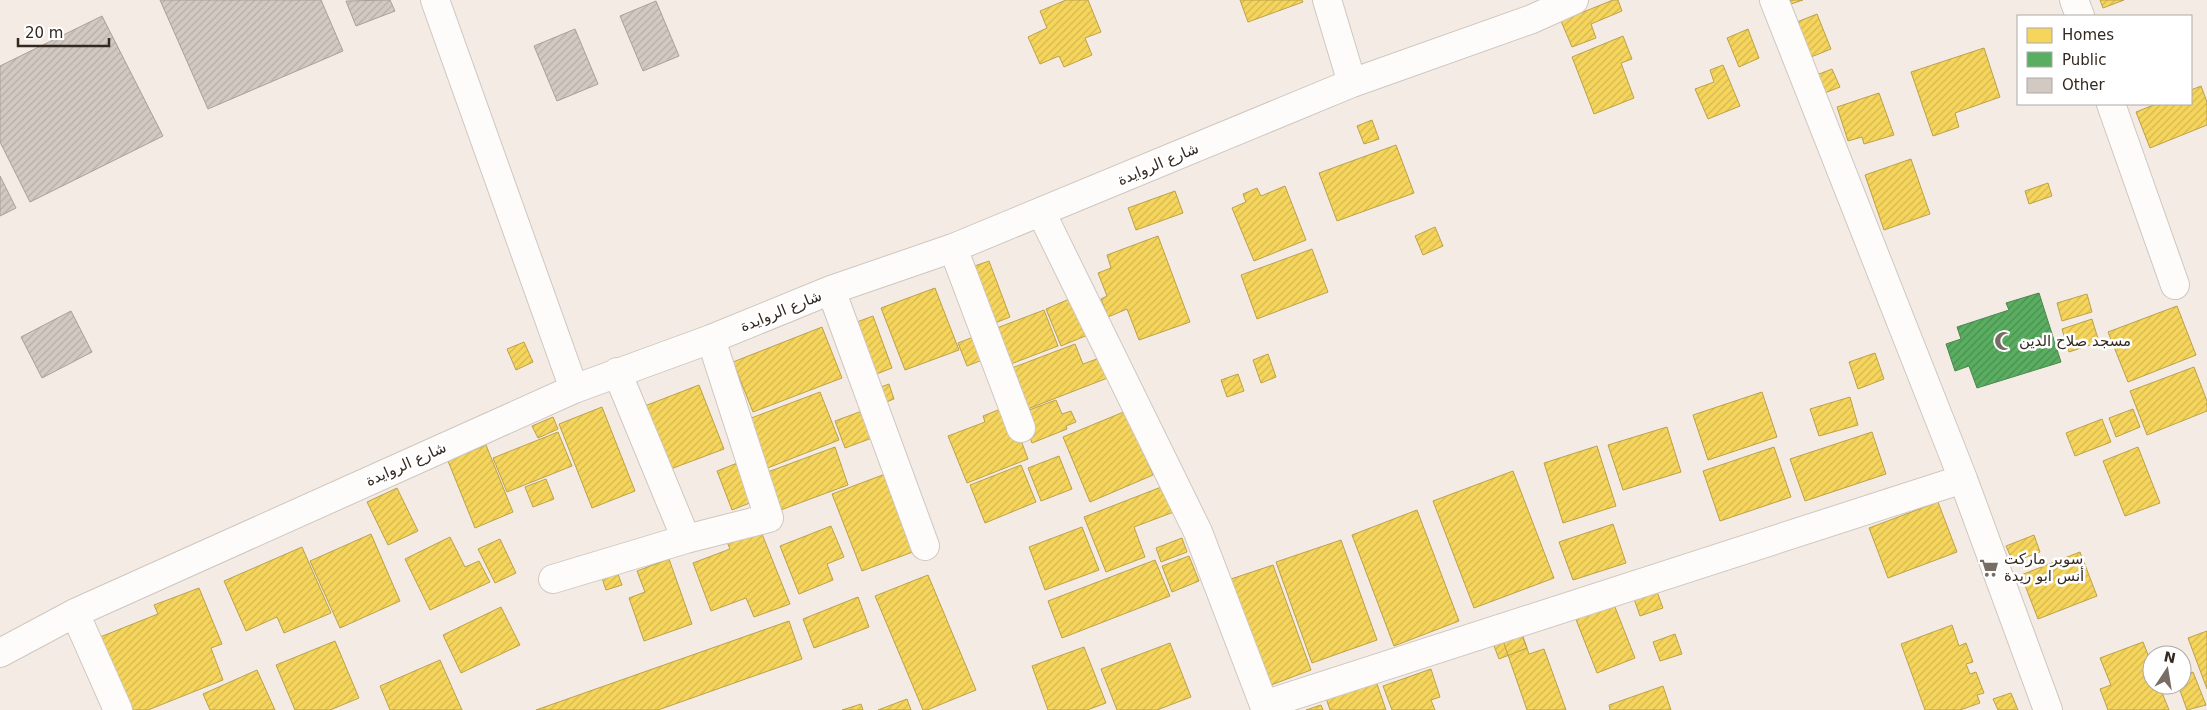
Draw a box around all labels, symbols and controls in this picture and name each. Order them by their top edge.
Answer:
scale bar [18,15,109,47]
legend [2017,15,2192,105]
text: 20 m [25,24,63,42]
text: Homes [2062,26,2114,44]
text: Public [2062,51,2106,69]
text: Other [2062,76,2105,94]
street label: شارع الروايدة [1115,139,1201,189]
street label: شارع الروايدة [738,286,824,336]
mosque icon: مسجد صلاح الدين [1993,330,2015,352]
place label: مسجد صلاح الدين [2019,332,2131,350]
street label: شارع الروايدة [363,438,449,490]
place label: سوبر ماركت أنس ابو ريدة [2004,550,2084,585]
supermarket icon: سوبر ماركت أنس ابو ريدة [1978,557,2000,579]
north arrow [2142,645,2192,695]
text: N [2162,648,2177,666]

